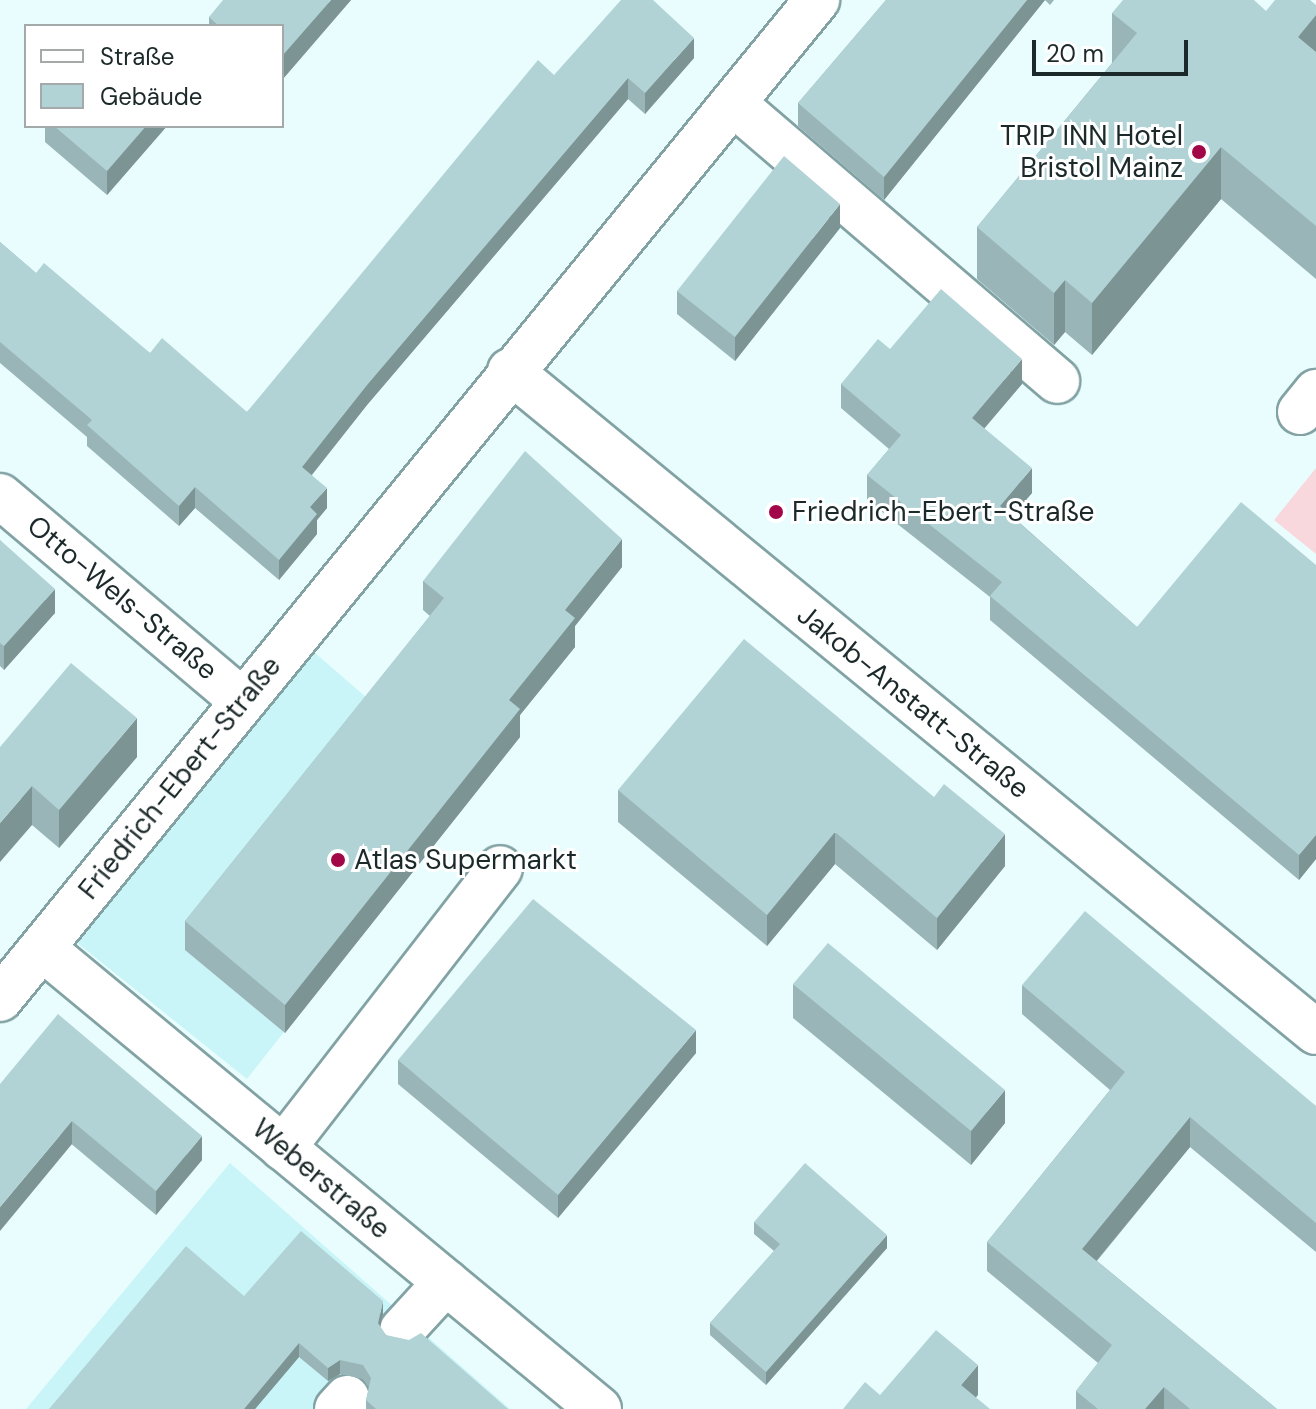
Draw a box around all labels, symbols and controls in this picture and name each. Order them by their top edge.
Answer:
legend [24,24,284,128]
scale bar [1036,24,1192,74]
text: 20 m [1046,38,1104,69]
text: Straße [100,41,174,72]
text: Gebäude [100,81,202,112]
place label: TRIP INN Hotel Bristol Mainz [1000,119,1183,185]
marker: TRIP INN Hotel Bristol Mainz [1190,143,1208,161]
place label: Friedrich-Ebert-Straße [792,495,1094,529]
marker: Friedrich-Ebert-Straße [767,503,785,521]
street label: Otto-Wels-Straße [20,509,224,687]
street label: Jakob-Anstatt-Straße [790,598,1036,806]
street label: Friedrich-Ebert-Straße [72,650,288,906]
place label: Atlas Supermarkt [354,843,577,877]
marker: Atlas Supermarkt [329,851,347,869]
street label: Weberstraße [245,1112,397,1246]

